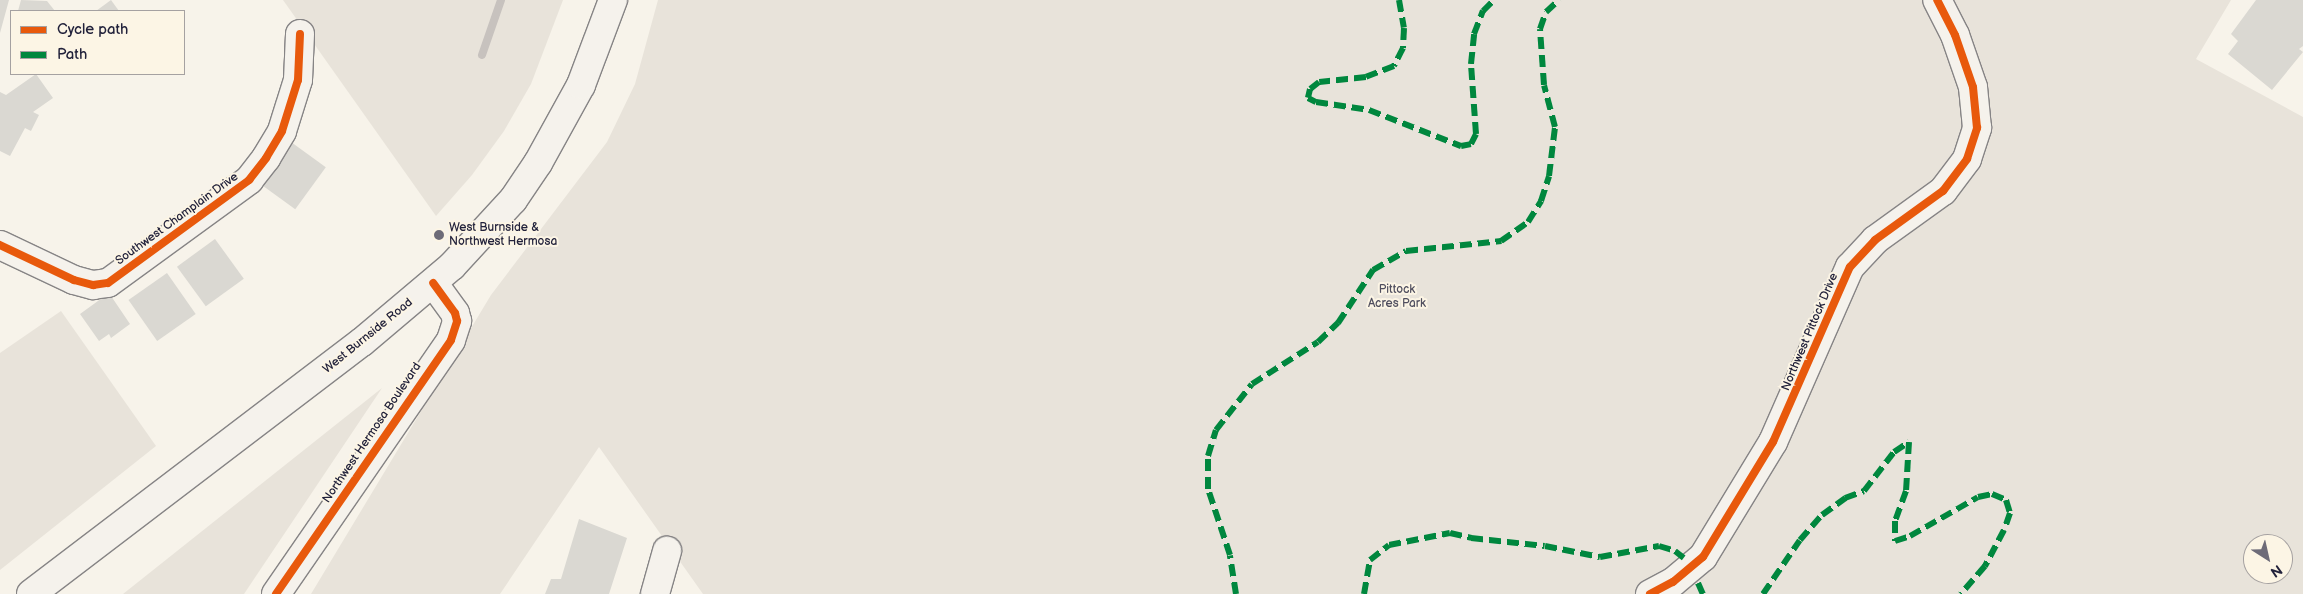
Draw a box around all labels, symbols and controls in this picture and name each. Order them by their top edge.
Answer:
legend [10,10,185,75]
text: Cycle path [57,20,128,39]
text: Path [57,45,87,64]
street label: Southwest Champlain Drive [113,170,241,268]
place label: West Burnside & Northwest Hermosa [449,221,557,249]
marker: West Burnside & Northwest Hermosa [433,229,445,241]
street label: Northwest Pittock Drive [1779,271,1841,393]
park label: Pittock Acres Park [1368,283,1426,311]
street label: West Burnside Road [320,295,416,377]
street label: Northwest Hermosa Boulevard [320,360,424,506]
north arrow [2243,534,2293,584]
text: N [2267,561,2286,581]

